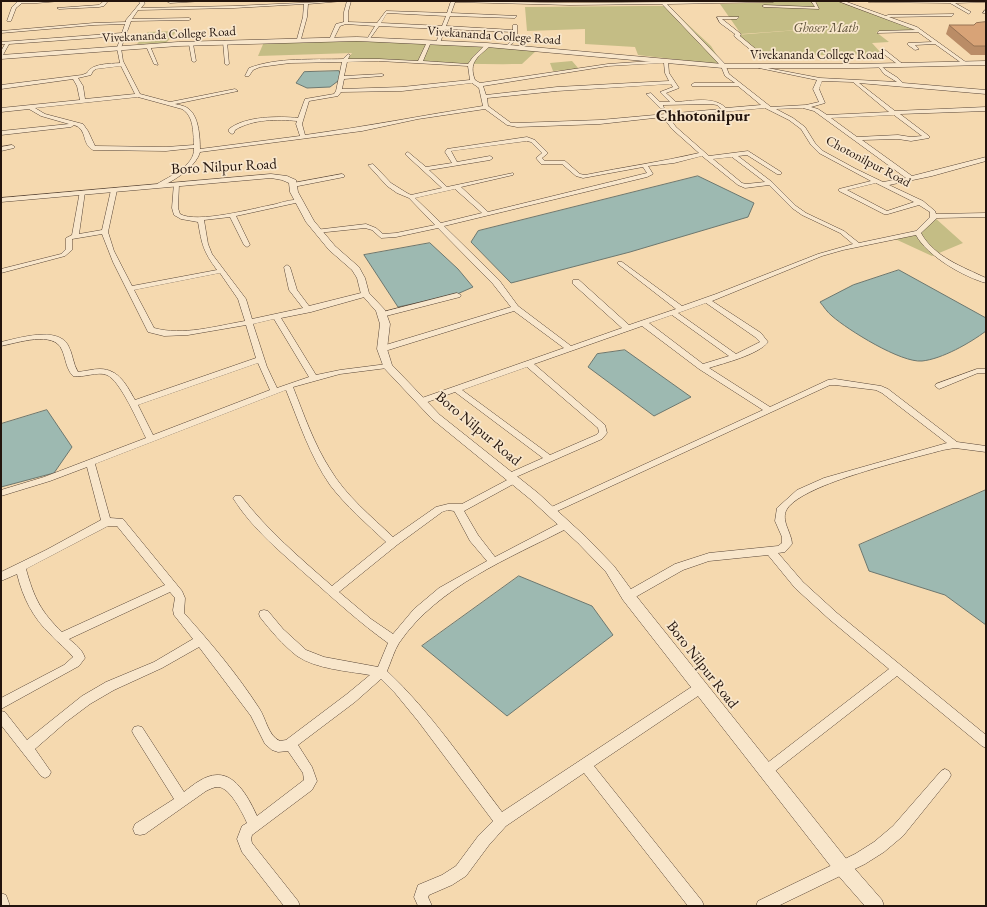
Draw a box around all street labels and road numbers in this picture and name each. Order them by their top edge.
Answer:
street label: Vivekananda College Road [102,24,236,46]
street label: Vivekananda College Road [427,24,561,48]
street label: Vivekananda College Road [750,47,884,63]
street label: Chotonilpur Road [823,133,913,191]
street label: Boro Nilpur Road [171,155,277,179]
street label: Boro Nilpur Road [432,388,524,470]
street label: Boro Nilpur Road [662,618,742,712]

